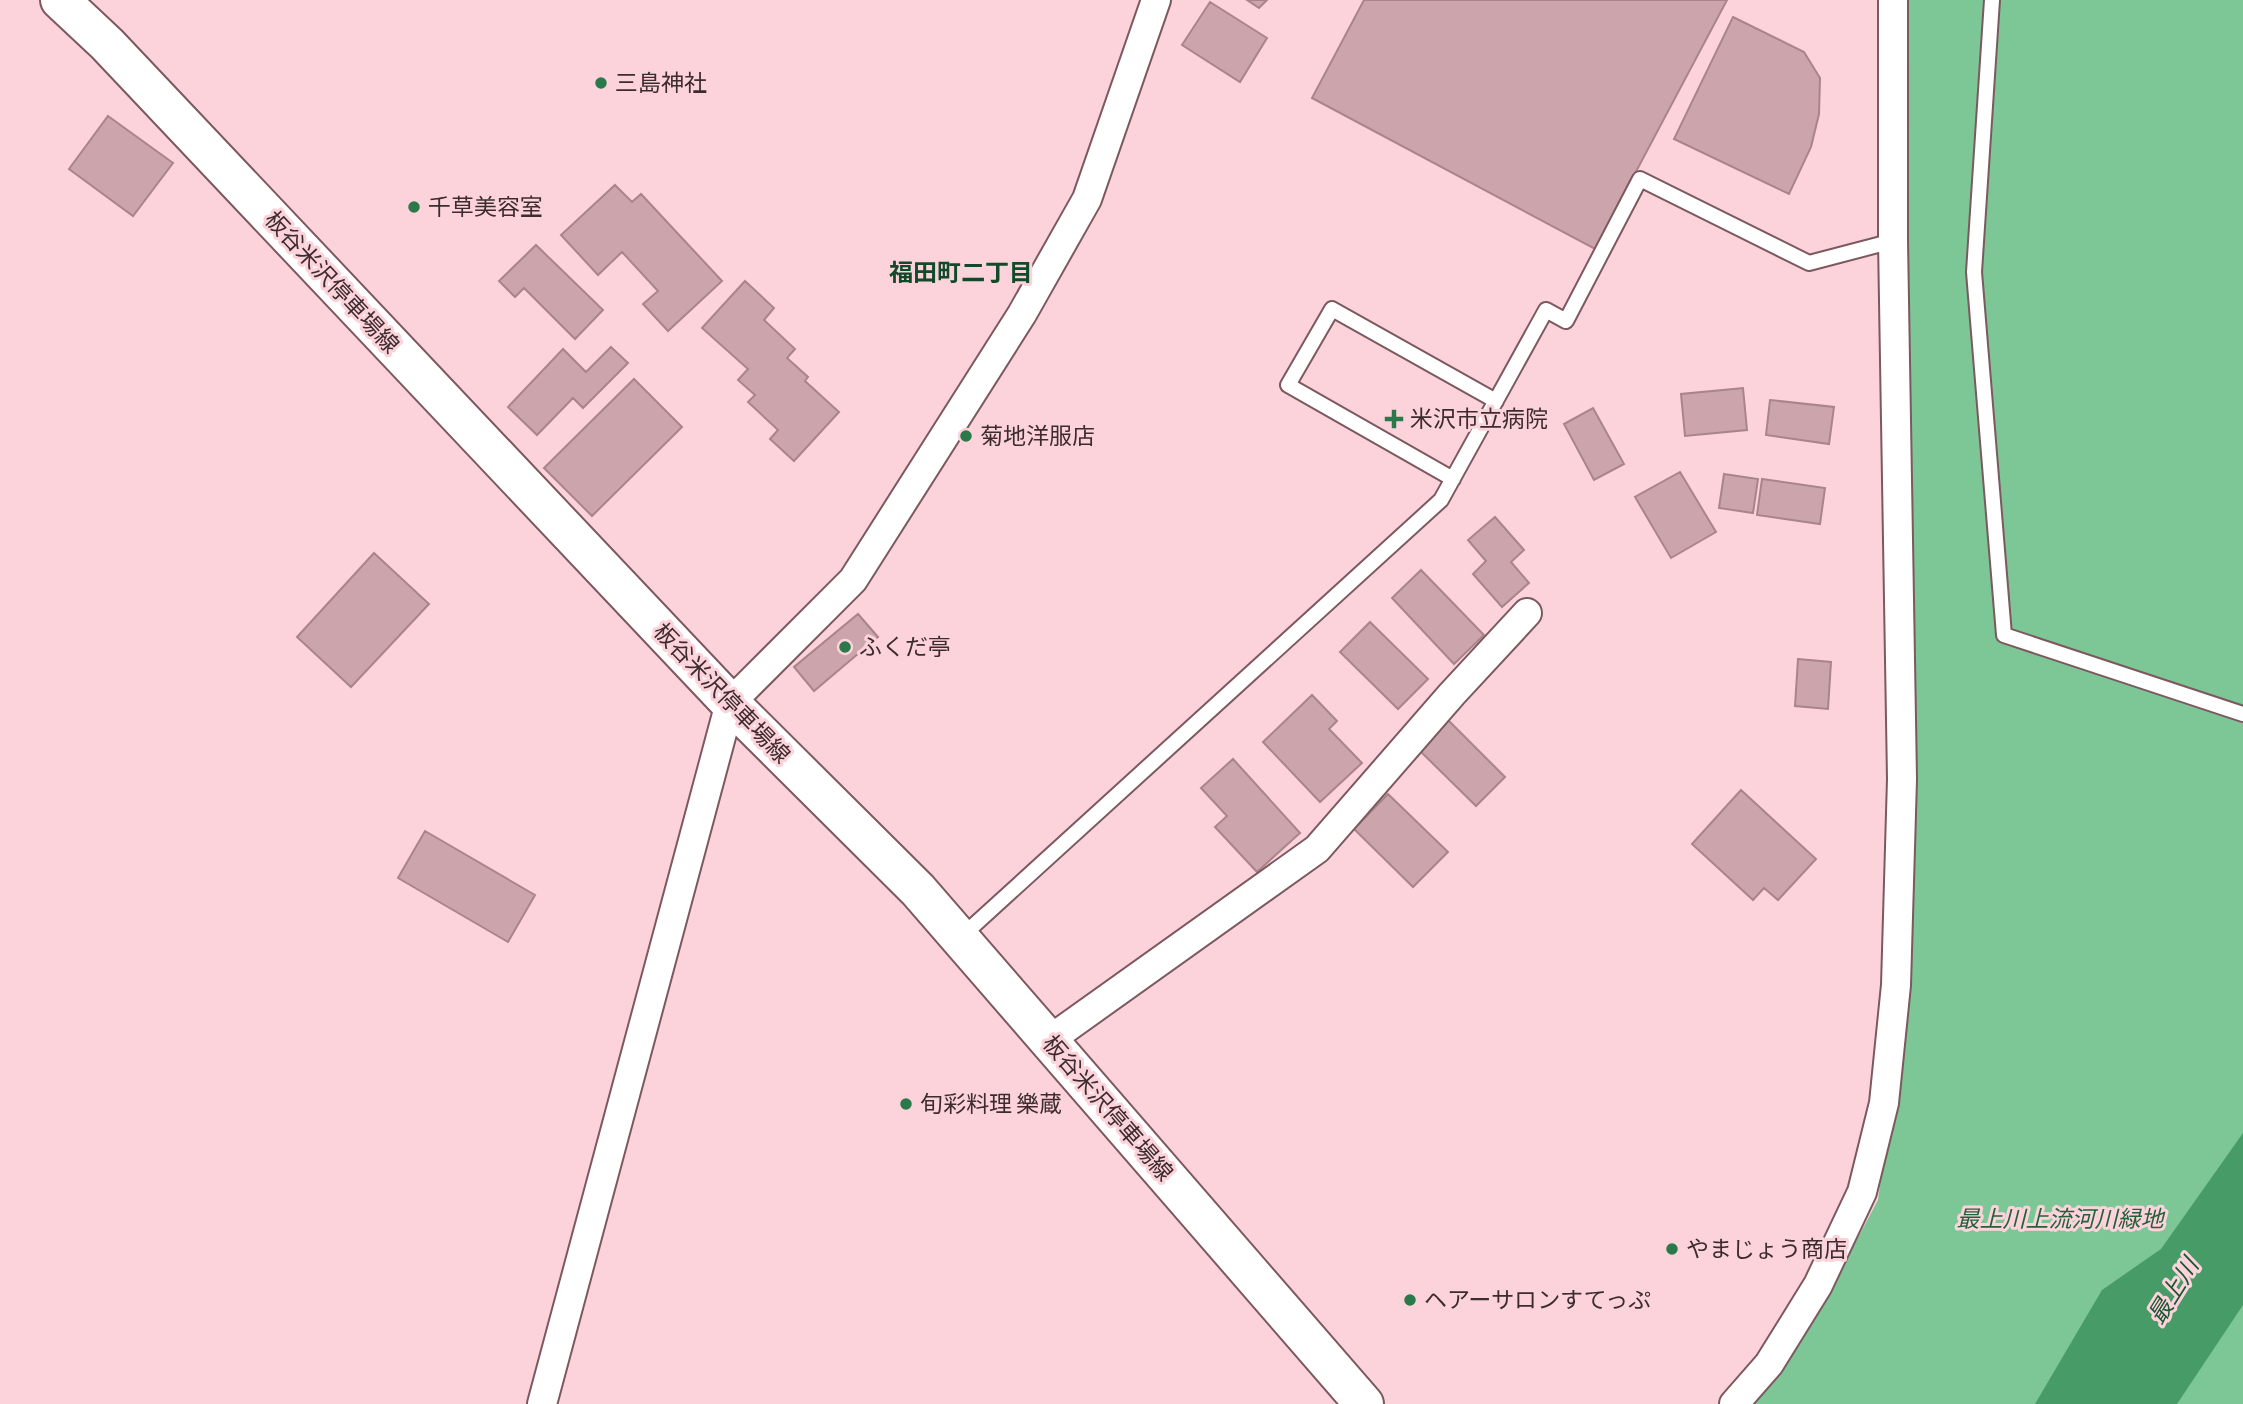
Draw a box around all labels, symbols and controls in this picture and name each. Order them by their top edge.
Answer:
place label: 三島神社 [615,70,707,96]
marker: 三島神社 [593,75,609,91]
place label: 千草美容室 [428,194,543,220]
marker: 千草美容室 [406,199,422,215]
street label: 板谷米沢停車場線 [260,206,404,358]
district label: 福田町二丁目 [889,259,1033,286]
place label: 米沢市立病院 [1410,406,1548,432]
marker: 米沢市立病院 [1384,409,1404,429]
place label: 菊地洋服店 [980,423,1095,449]
marker: 菊地洋服店 [958,428,974,444]
street label: 板谷米沢停車場線 [649,618,795,768]
place label: ふくだ亭 [859,634,951,660]
marker: ふくだ亭 [837,639,853,655]
street label: 板谷米沢停車場線 [1038,1030,1178,1186]
place label: 旬彩料理 樂蔵 [920,1091,1062,1117]
marker: 旬彩料理 樂蔵 [898,1096,914,1112]
park label: 最上川上流河川緑地 [1957,1206,2166,1232]
place label: やまじょう商店 [1686,1236,1847,1262]
marker: やまじょう商店 [1664,1241,1680,1257]
water label: 最上川 [2142,1251,2205,1329]
place label: ヘアーサロンすてっぷ [1424,1287,1651,1313]
marker: ヘアーサロンすてっぷ [1402,1292,1418,1308]

